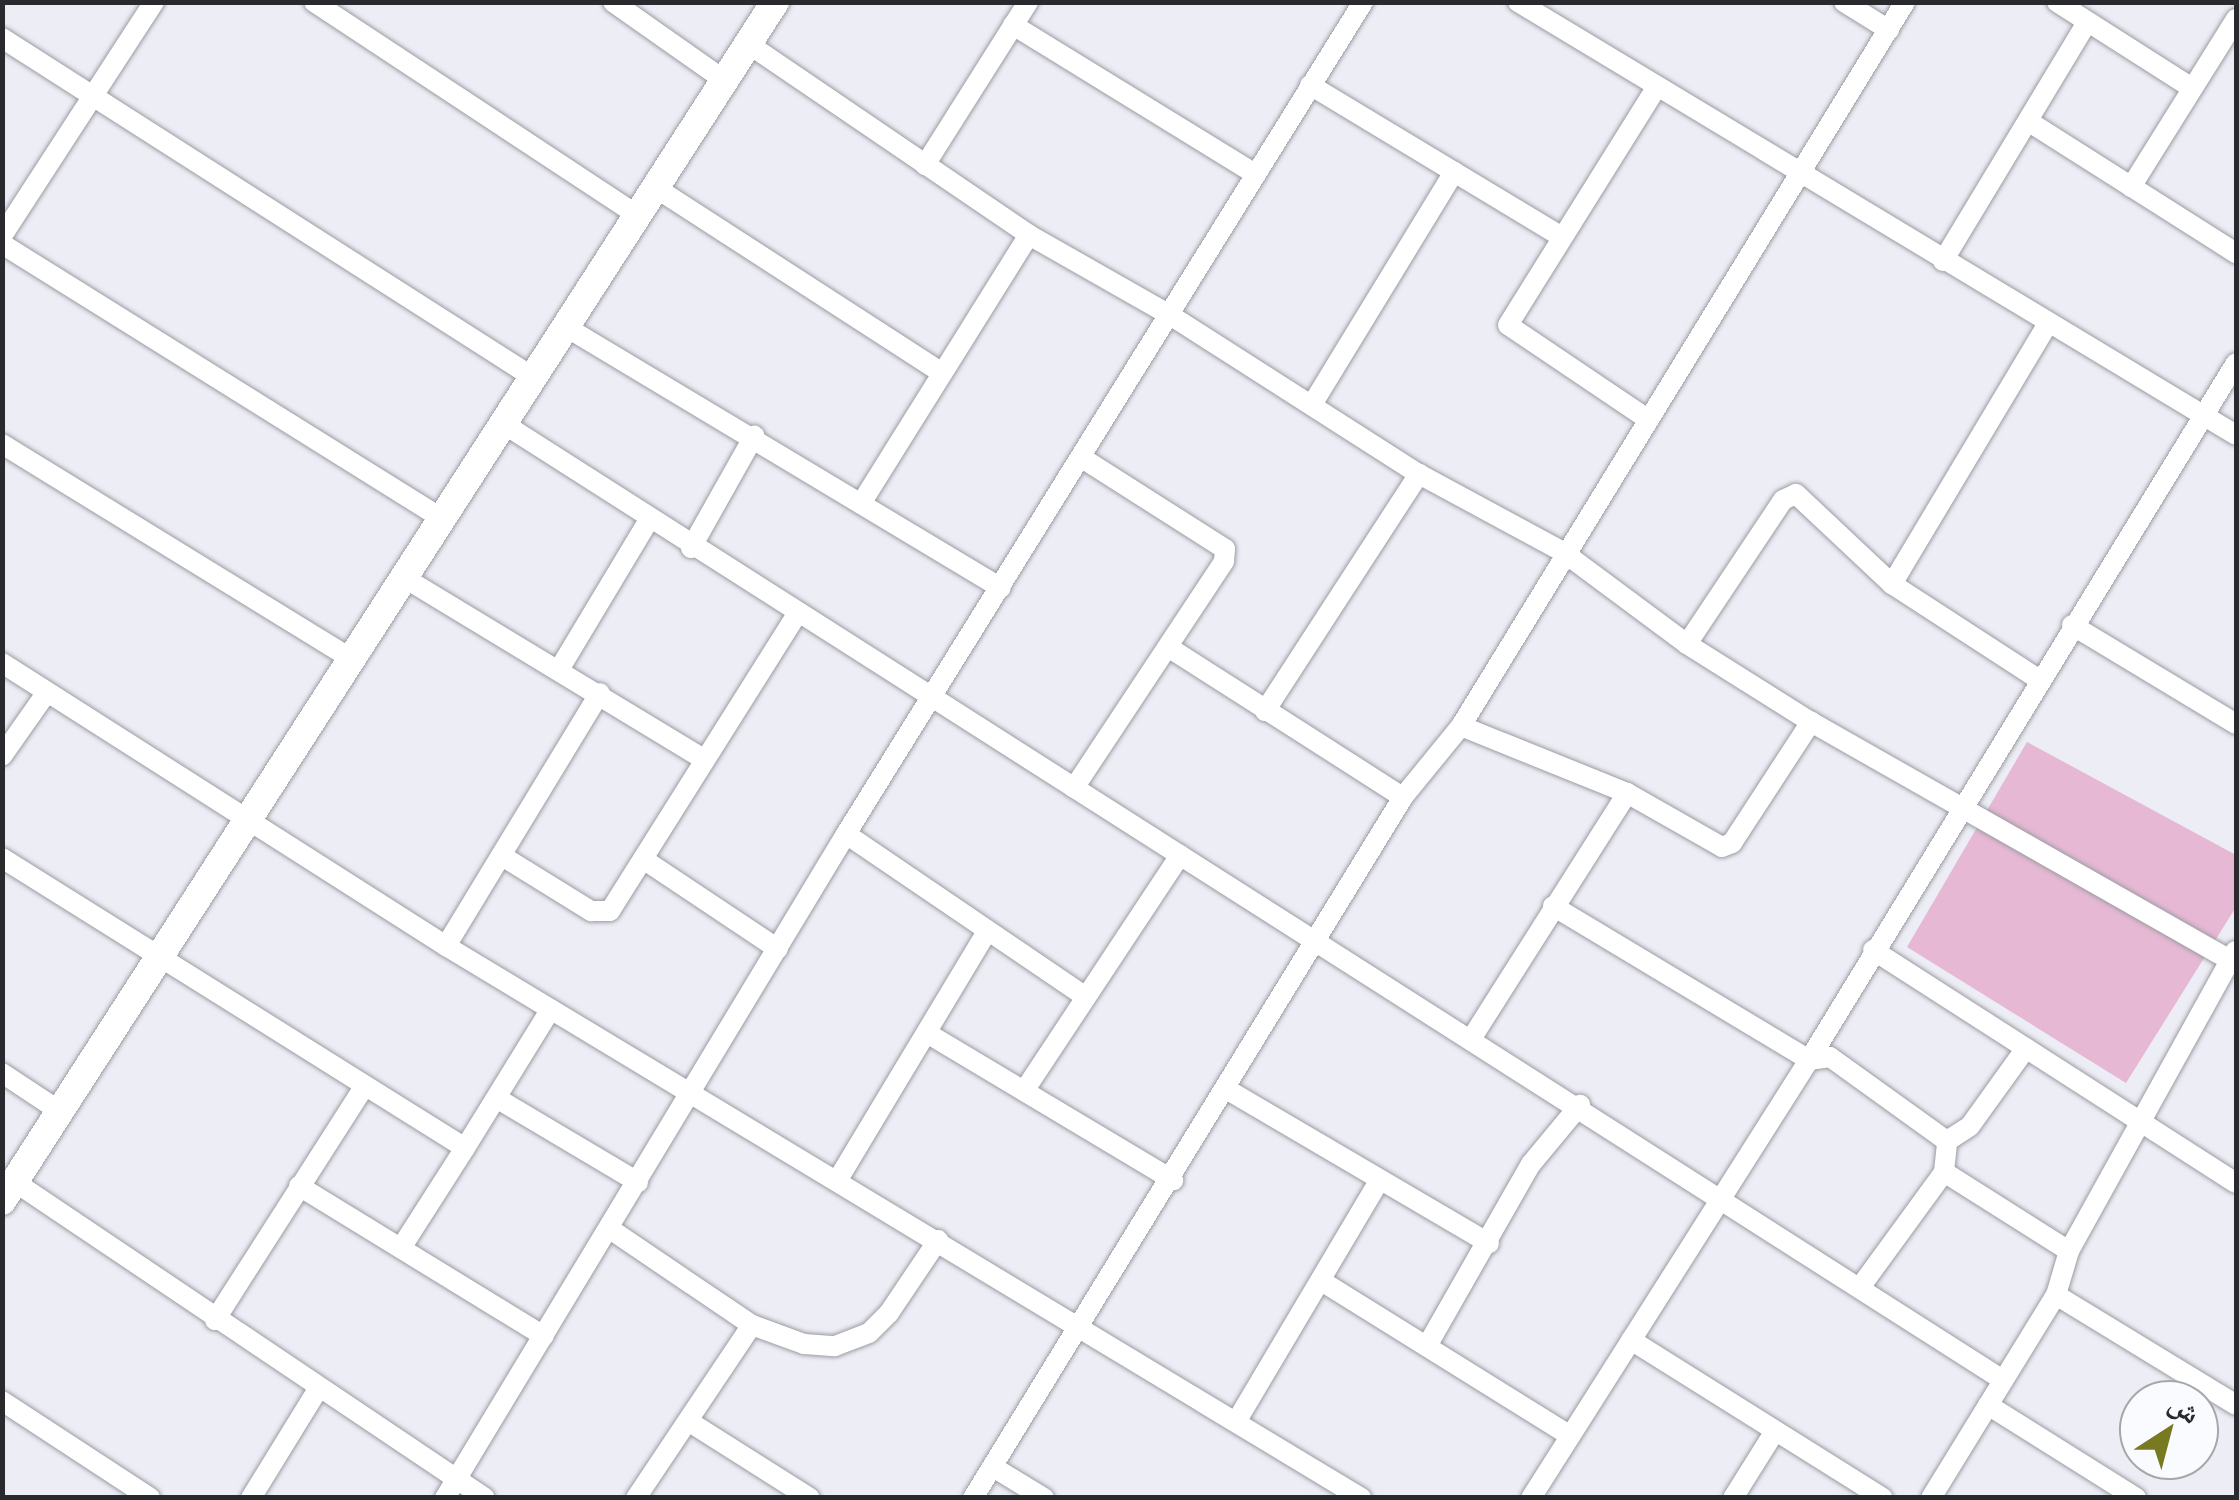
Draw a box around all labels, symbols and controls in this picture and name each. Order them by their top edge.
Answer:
north arrow [2119,1380,2219,1480]
text: ش [2162,1383,2209,1431]

